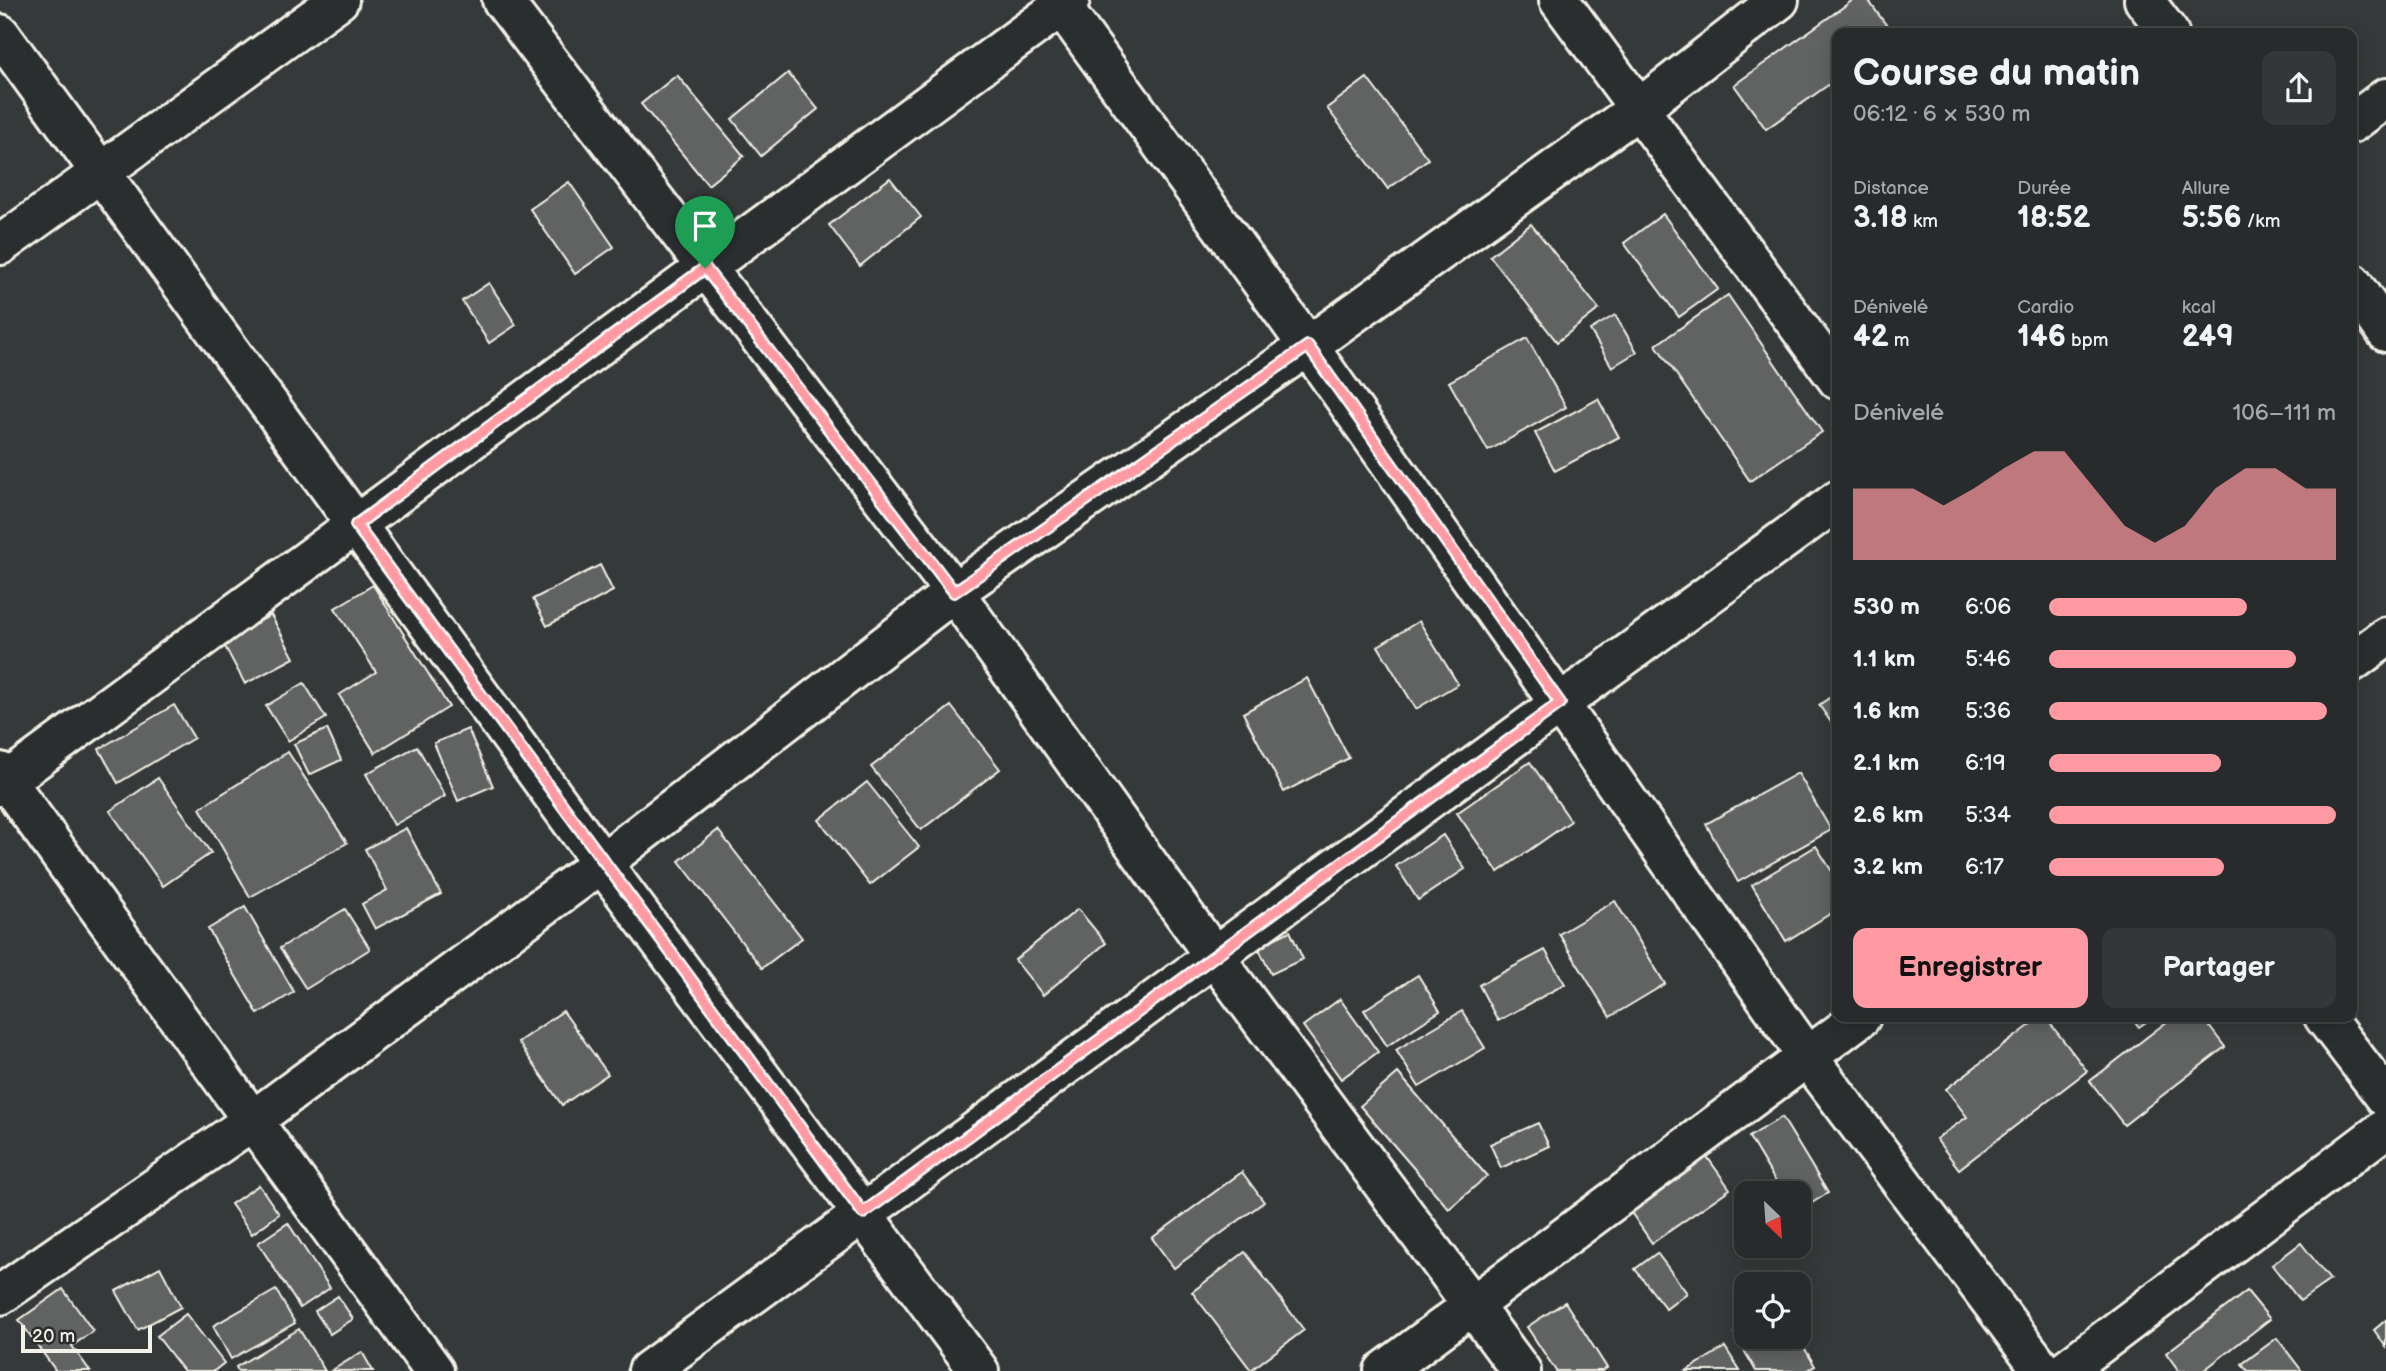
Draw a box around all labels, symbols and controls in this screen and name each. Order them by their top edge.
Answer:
text: Course du matin [1853,51,2140,96]
button: share [2262,51,2336,125]
text: 06:12 · 6 × 530 m [1853,100,2031,128]
text: Distance [1853,177,1929,200]
text: Durée [2017,177,2071,200]
text: Allure [2182,177,2230,200]
pin [675,196,735,268]
text: 3.18 [1853,200,1908,236]
text: 18:52 [2017,200,2090,236]
text: 5:56 [2182,200,2242,236]
icon: arrive [686,207,724,245]
text: km [1908,210,1938,233]
text: /km [2242,210,2280,233]
text: Dénivelé [1853,296,1928,319]
text: Cardio [2017,296,2074,319]
text: kcal [2182,296,2216,319]
text: 42 [1853,319,1889,355]
text: 146 [2017,319,2066,355]
text: 249 [2182,319,2234,355]
text: m [1889,329,1909,352]
text: bpm [2066,329,2108,352]
text: Dénivelé [1853,399,1944,427]
text: 106–111 m [2232,399,2336,427]
text: 530 m [1853,593,1920,621]
text: 6:06 [1965,593,2011,621]
text: 1.1 km [1853,645,1915,673]
text: 5:46 [1965,645,2011,673]
text: 1.6 km [1853,697,1920,725]
text: 5:36 [1965,697,2011,725]
text: 2.1 km [1853,749,1919,777]
text: 6:19 [1965,749,2006,777]
text: 2.6 km [1853,801,1924,829]
text: 5:34 [1965,801,2011,829]
text: 3.2 km [1853,853,1923,881]
text: 6:17 [1965,853,2004,881]
button: Enregistrer [1853,928,2088,1008]
button: Partager [2102,928,2336,1008]
north arrow [1734,1181,1811,1258]
map controls [1734,1181,1811,1349]
button: locate [1734,1272,1811,1349]
scale bar [21,1322,152,1354]
text: 20 m [32,1325,75,1348]

